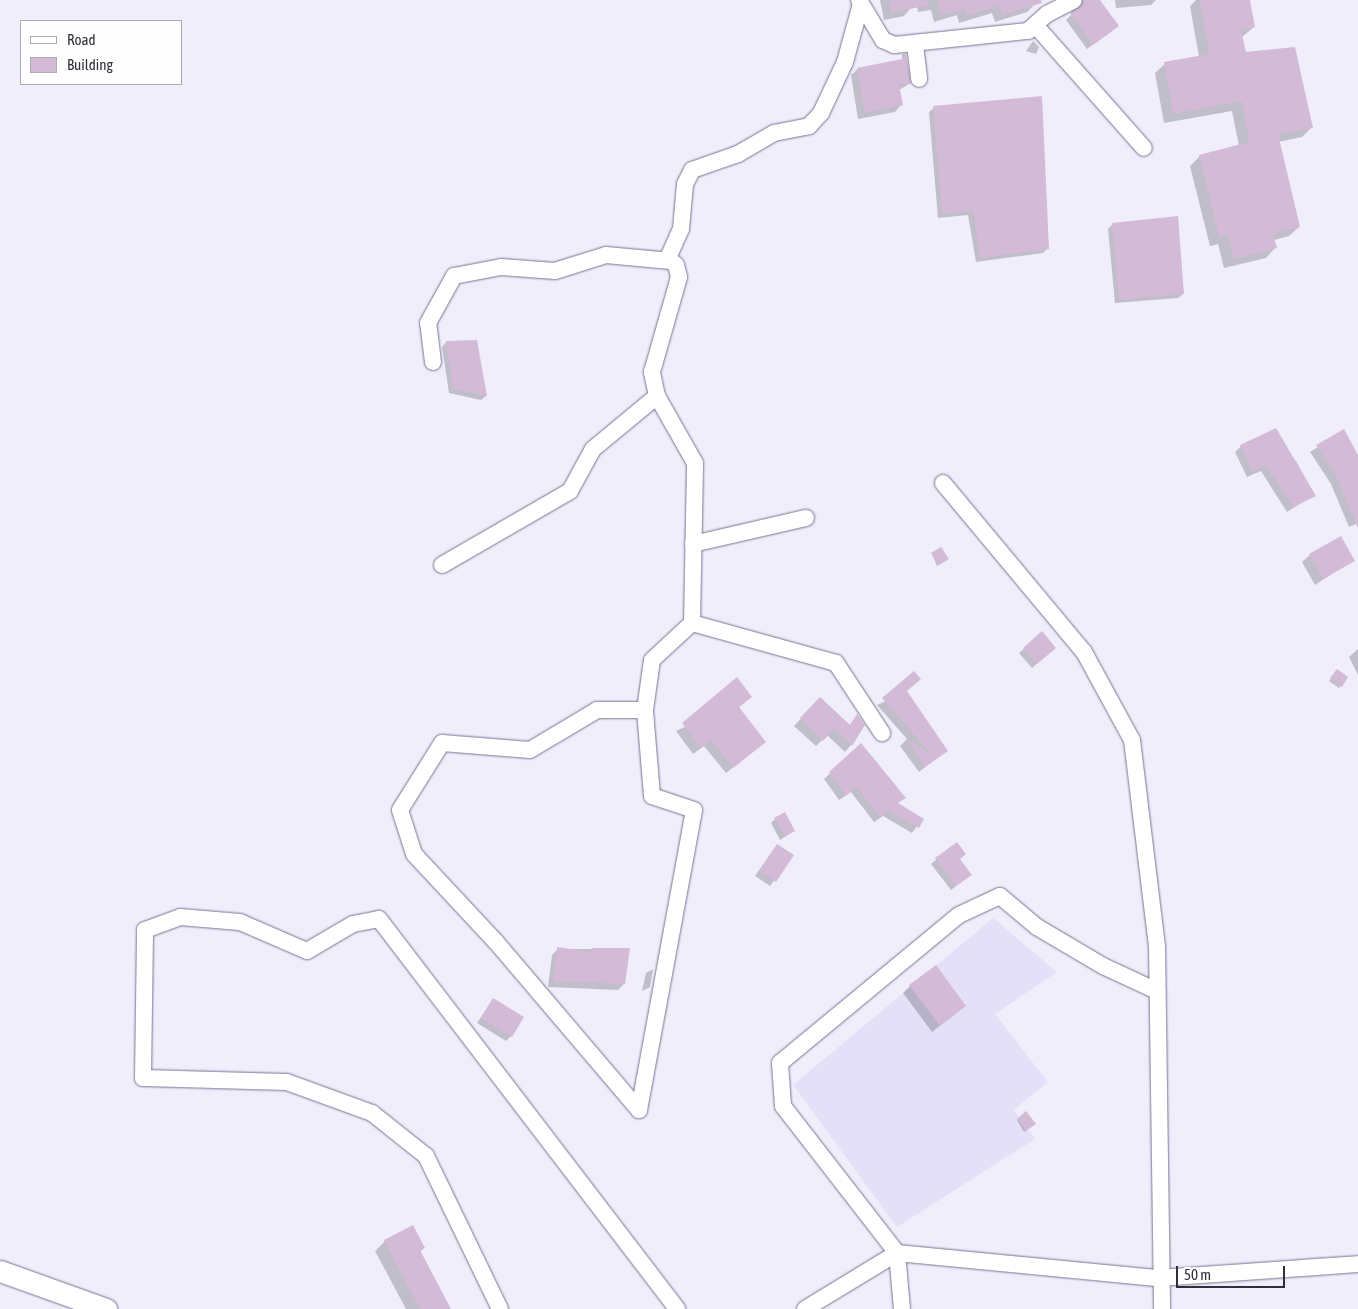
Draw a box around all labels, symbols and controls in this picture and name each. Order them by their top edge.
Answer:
legend [20,20,182,85]
text: Road [67,31,96,48]
text: Building [67,56,113,73]
scale bar [1178,1256,1287,1288]
text: 50 m [1184,1266,1211,1283]

